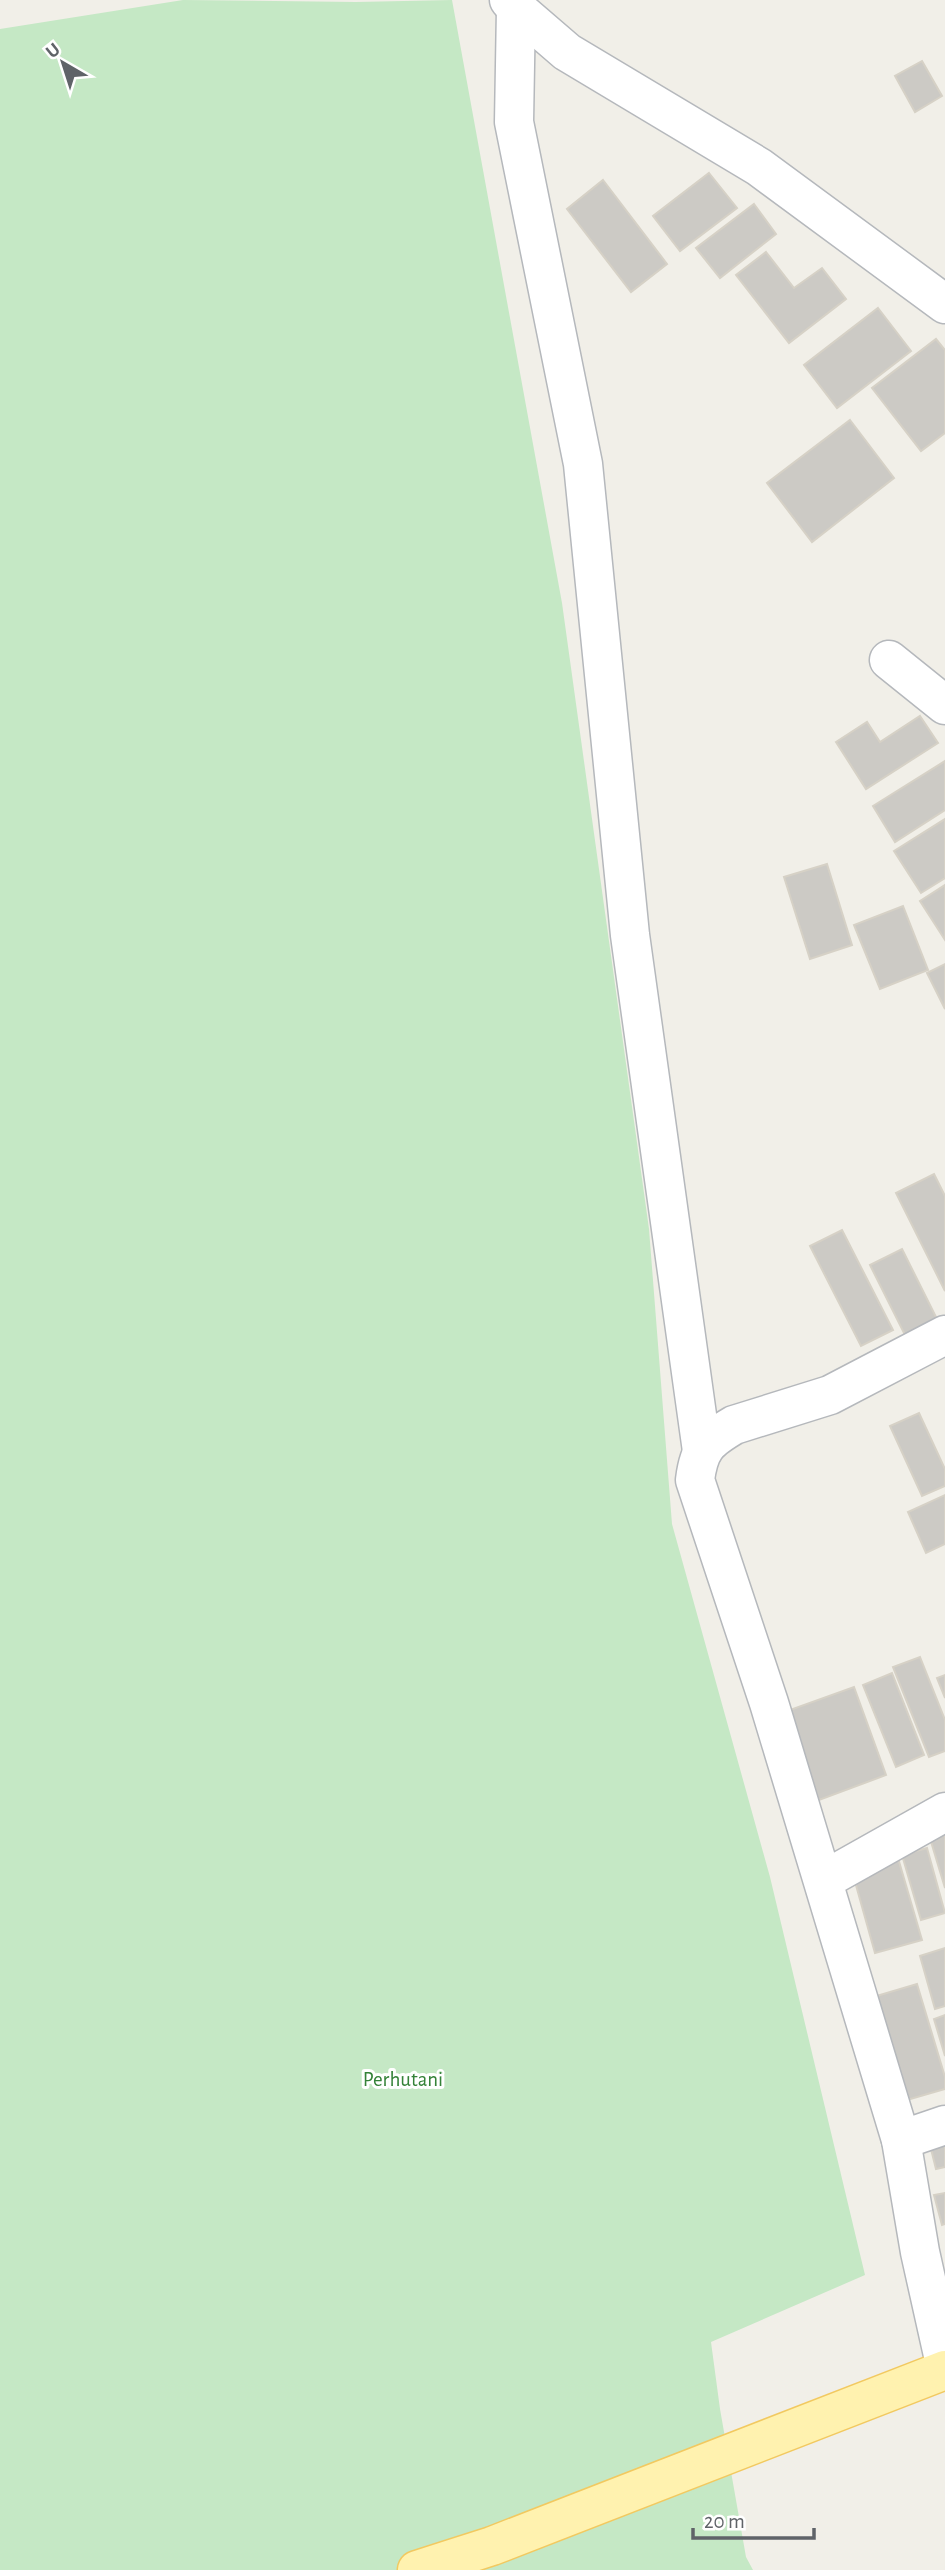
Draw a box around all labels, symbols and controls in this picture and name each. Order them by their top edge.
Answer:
north arrow [28,28,98,98]
text: U [43,40,64,62]
park label: Perhutani [363,2069,443,2090]
scale bar [693,2496,814,2540]
text: 20 m [704,2511,745,2532]

